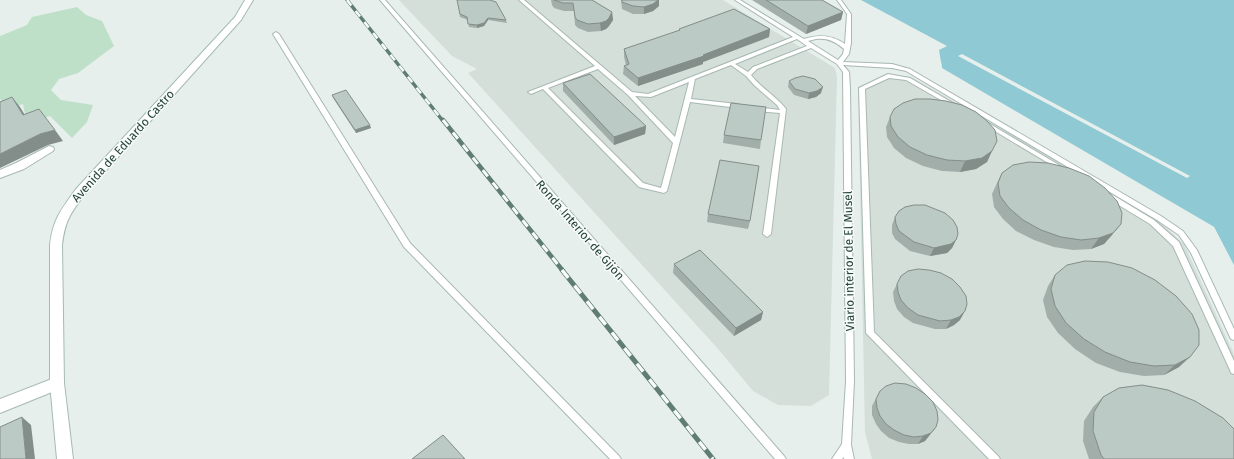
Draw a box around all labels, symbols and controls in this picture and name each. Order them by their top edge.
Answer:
street label: Avenida de Eduardo Castro [69,87,177,205]
street label: Ronda Interior de Gijón [533,177,627,283]
street label: Viario interior de El Musel [841,190,857,331]

